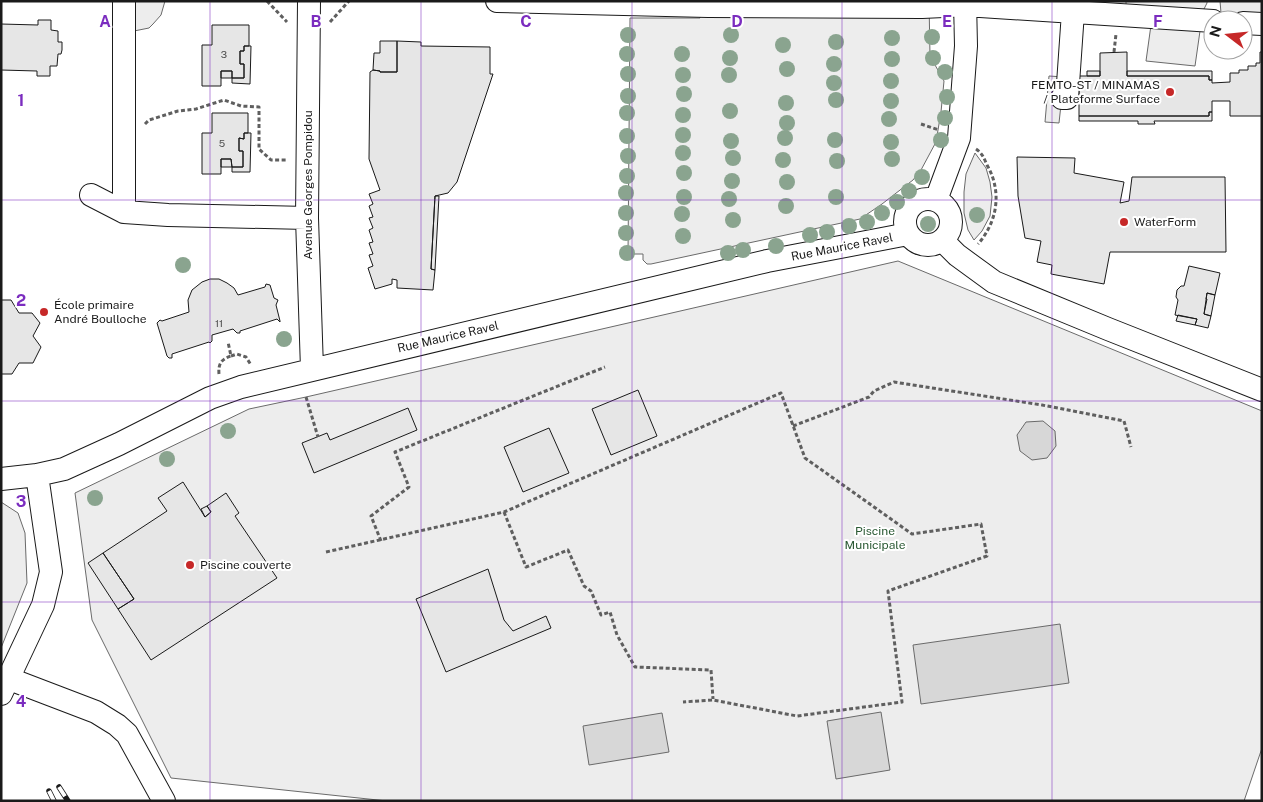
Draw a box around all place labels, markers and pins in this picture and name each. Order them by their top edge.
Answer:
place label: FEMTO-ST / MINAMAS / Plateforme Surface [1031,78,1160,106]
marker: FEMTO-ST / MINAMAS / Plateforme Surface [1164,86,1176,98]
place label: WaterForm [1134,215,1196,229]
marker: WaterForm [1118,216,1130,228]
place label: École primaire André Boulloche [54,298,147,326]
marker: École primaire André Boulloche [38,306,50,318]
place label: Piscine couverte [200,558,292,572]
marker: Piscine couverte [184,559,196,571]

